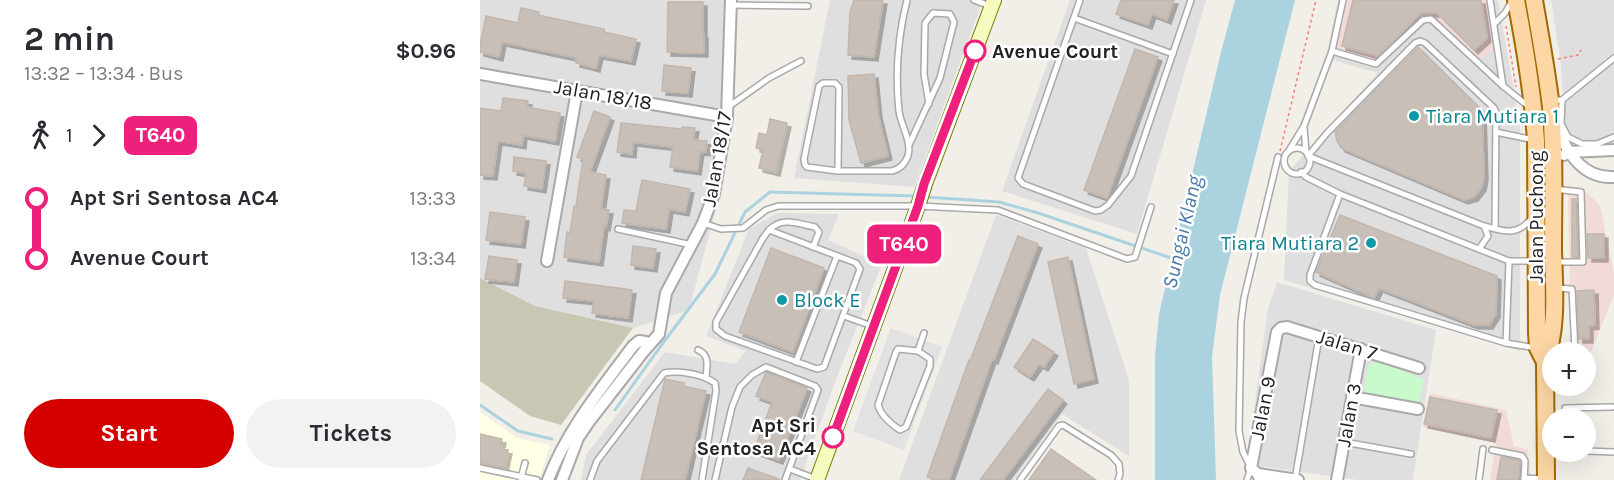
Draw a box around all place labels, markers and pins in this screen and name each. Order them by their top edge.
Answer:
marker: Avenue Court [964,40,986,62]
place label: Avenue Court [992,40,1118,63]
place label: Tiara Mutiara 1 [1426,105,1559,128]
marker: Tiara Mutiara 1 [1407,109,1421,123]
place label: Tiara Mutiara 2 [1221,232,1359,255]
marker: Tiara Mutiara 2 [1364,236,1378,250]
place label: Block E [794,289,861,312]
marker: Block E [775,293,789,307]
place label: Apt Sri Sentosa AC4 [697,414,816,460]
marker: Apt Sri Sentosa AC4 [822,426,844,448]

